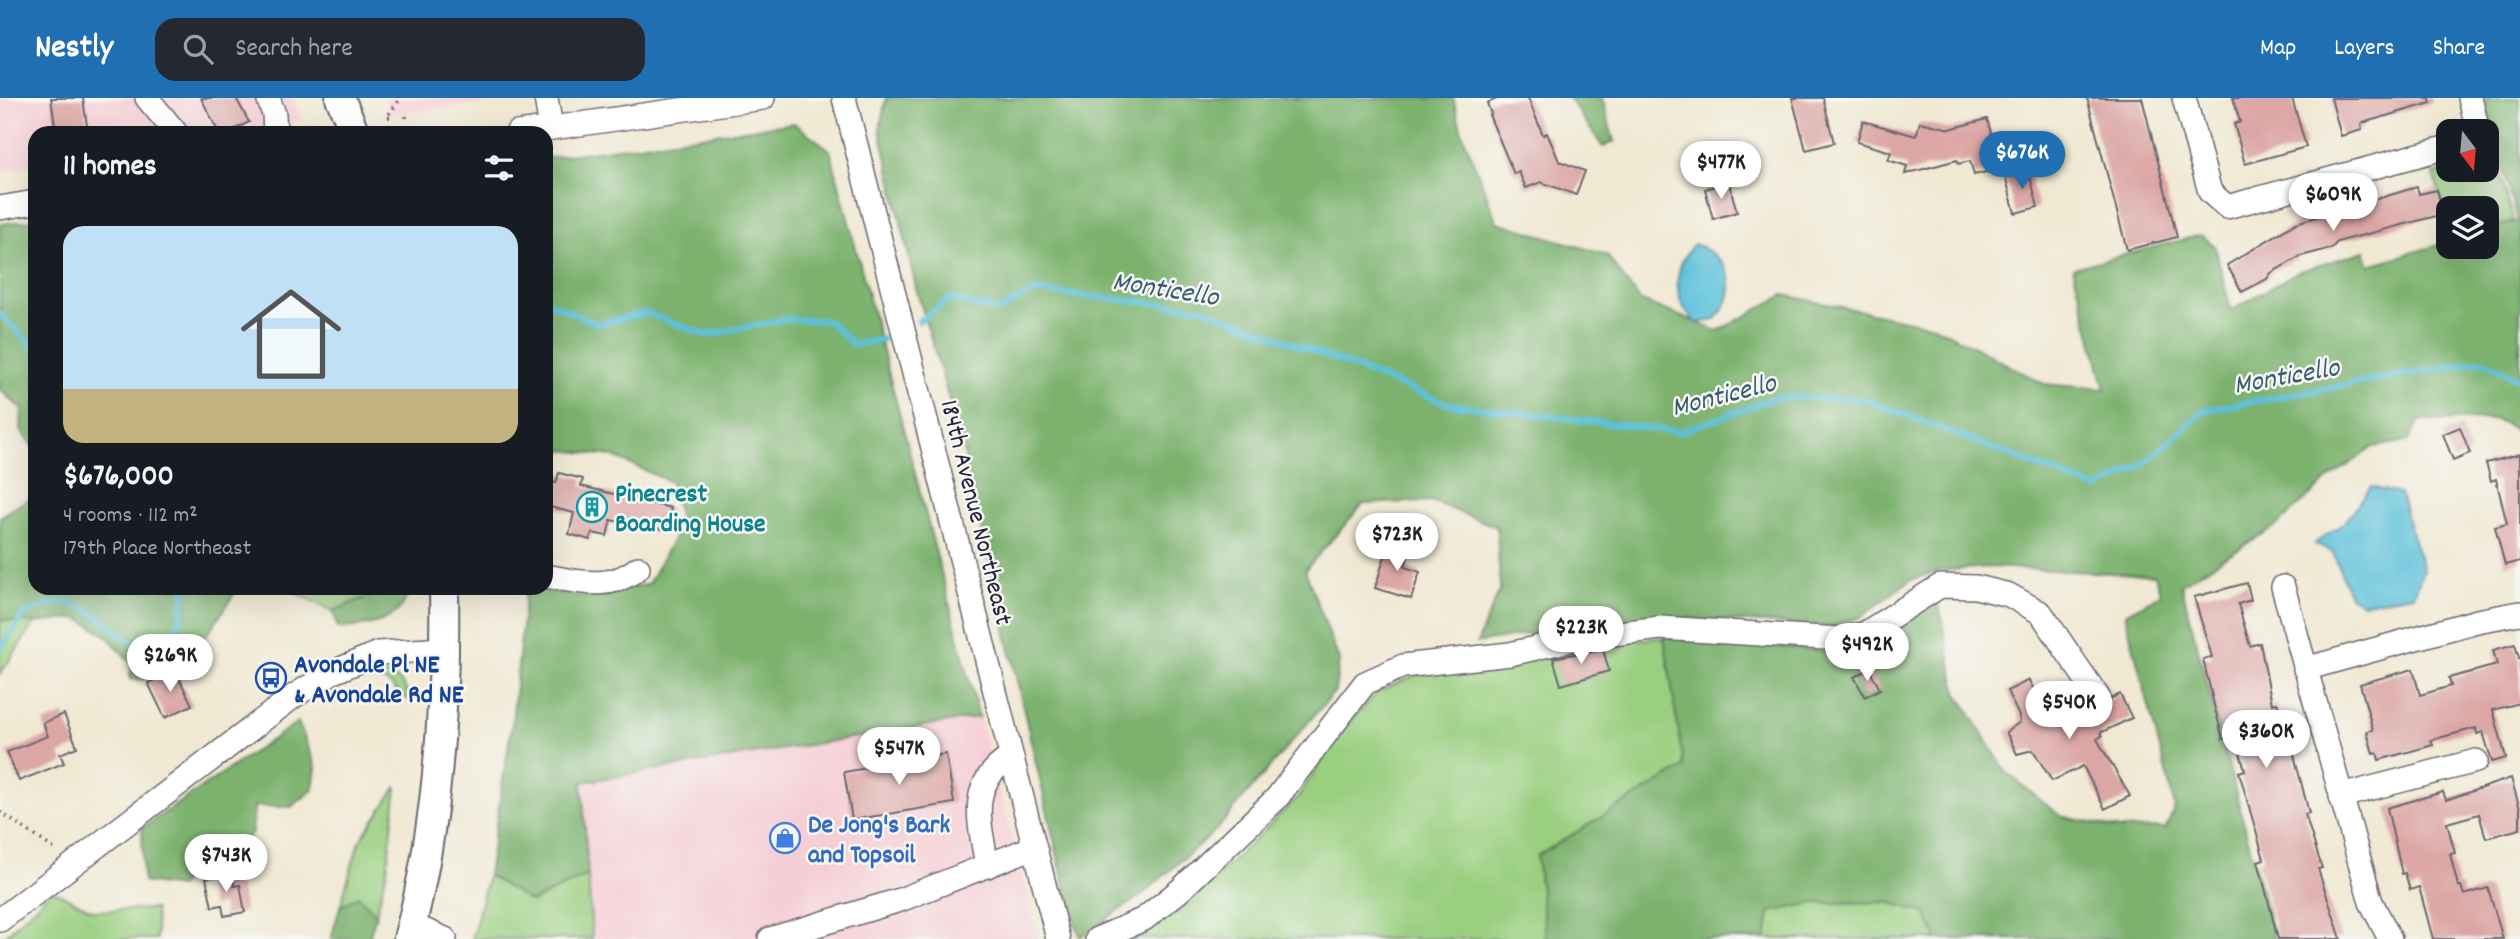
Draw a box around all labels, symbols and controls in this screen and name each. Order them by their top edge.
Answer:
search box [155,18,645,81]
text: Nestly [35,26,113,73]
icon: search [179,30,217,68]
text: Search here [235,31,353,68]
text: Map [2260,32,2296,66]
text: Layers [2334,32,2395,66]
text: Share [2433,32,2485,66]
north arrow [2436,119,2499,182]
map controls [2436,119,2499,259]
pin: $676K [1973,132,2071,191]
text: $676K [1995,137,2049,170]
pin: $477K [1672,141,1770,201]
text: 11 homes [63,147,157,190]
text: $477K [1696,147,1746,180]
icon: filters [480,149,518,187]
pin: $609K [2284,174,2382,233]
text: $609K [2305,179,2361,212]
button: layers [2436,196,2499,259]
water label: Monticello [1109,264,1223,320]
icon: home [228,271,354,397]
water label: Monticello [2231,350,2344,408]
water label: Monticello [1668,365,1782,430]
street label: 184th Avenue Northeast [929,396,1021,630]
text: $676,000 [63,457,174,500]
place label: Pinecrest Boarding House [615,477,766,544]
building icon: Pinecrest Boarding House [575,490,609,524]
text: 4 rooms · 112 m² [63,500,198,533]
pin: $723K [1348,514,1446,573]
text: $723K [1371,519,1423,552]
text: 179th Place Northeast [63,533,251,566]
pin: $223K [1532,606,1630,666]
text: $223K [1555,612,1607,645]
pin: $492K [1818,624,1916,683]
text: $492K [1841,629,1893,662]
pin: $269K [121,634,219,694]
text: $269K [143,640,197,673]
place label: Avondale Pl NE & Avondale Rd NE [294,648,464,715]
bus stop icon: Avondale Pl NE & Avondale Rd NE [254,661,288,695]
pin: $540K [2020,682,2118,741]
text: $540K [2041,687,2097,720]
pin: $360K [2217,710,2315,770]
text: $360K [2238,716,2294,749]
pin: $547K [850,728,948,787]
text: $547K [873,733,925,766]
place label: De Jong's Bark and Topsoil [808,808,950,875]
shop icon: De Jong's Bark and Topsoil [768,821,802,855]
pin: $743K [177,834,275,894]
text: $743K [201,840,251,873]

